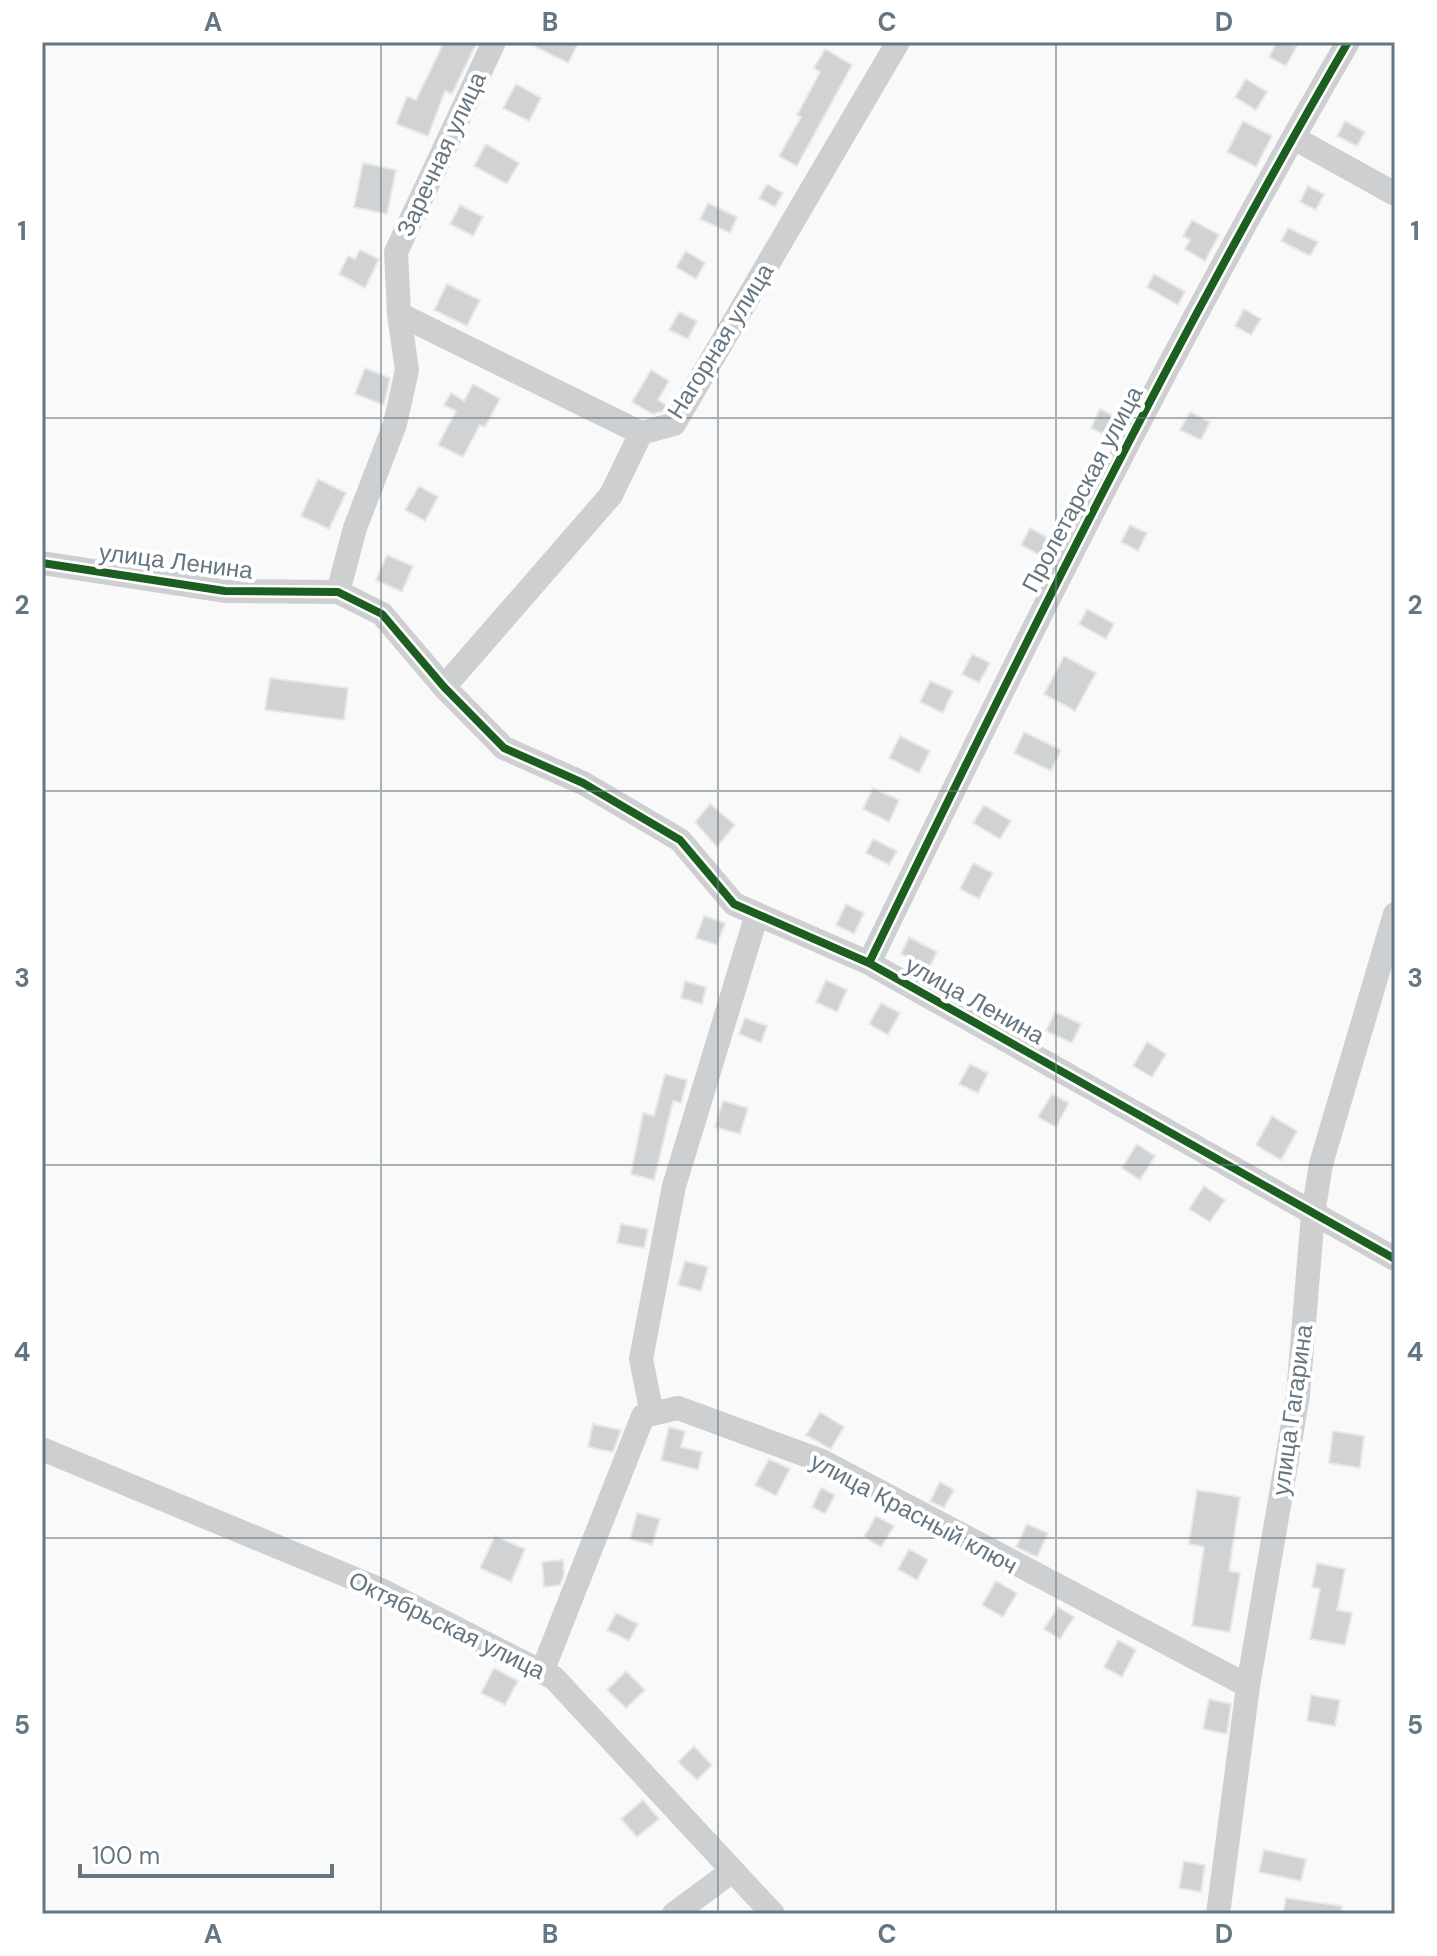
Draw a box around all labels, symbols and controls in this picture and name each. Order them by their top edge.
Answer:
text: A [204,5,222,39]
text: B [542,5,558,39]
text: C [877,5,897,39]
text: D [1215,5,1233,39]
street label: Заречная улица [389,66,493,241]
text: 1 [17,214,27,248]
text: 1 [1410,214,1420,248]
street label: Нагорная улица [660,257,781,425]
street label: Пролетарская улица [1015,380,1150,597]
street label: улица Ленина [97,536,255,586]
text: 2 [14,588,30,622]
text: 2 [1407,588,1423,622]
street label: улица Ленина [900,949,1051,1051]
text: 3 [14,961,30,995]
text: 3 [1407,961,1423,995]
street label: улица Гагарина [1265,1322,1319,1497]
text: 4 [14,1335,30,1369]
text: 4 [1407,1335,1423,1369]
street label: улица Красный ключ [805,1445,1023,1581]
street label: Октябрьская улица [344,1564,551,1686]
text: 5 [14,1708,30,1742]
text: 5 [1407,1708,1423,1742]
scale bar [80,1828,332,1878]
text: 100 m [92,1840,160,1871]
text: A [204,1917,222,1951]
text: B [542,1917,558,1951]
text: C [877,1917,897,1951]
text: D [1215,1917,1233,1951]

